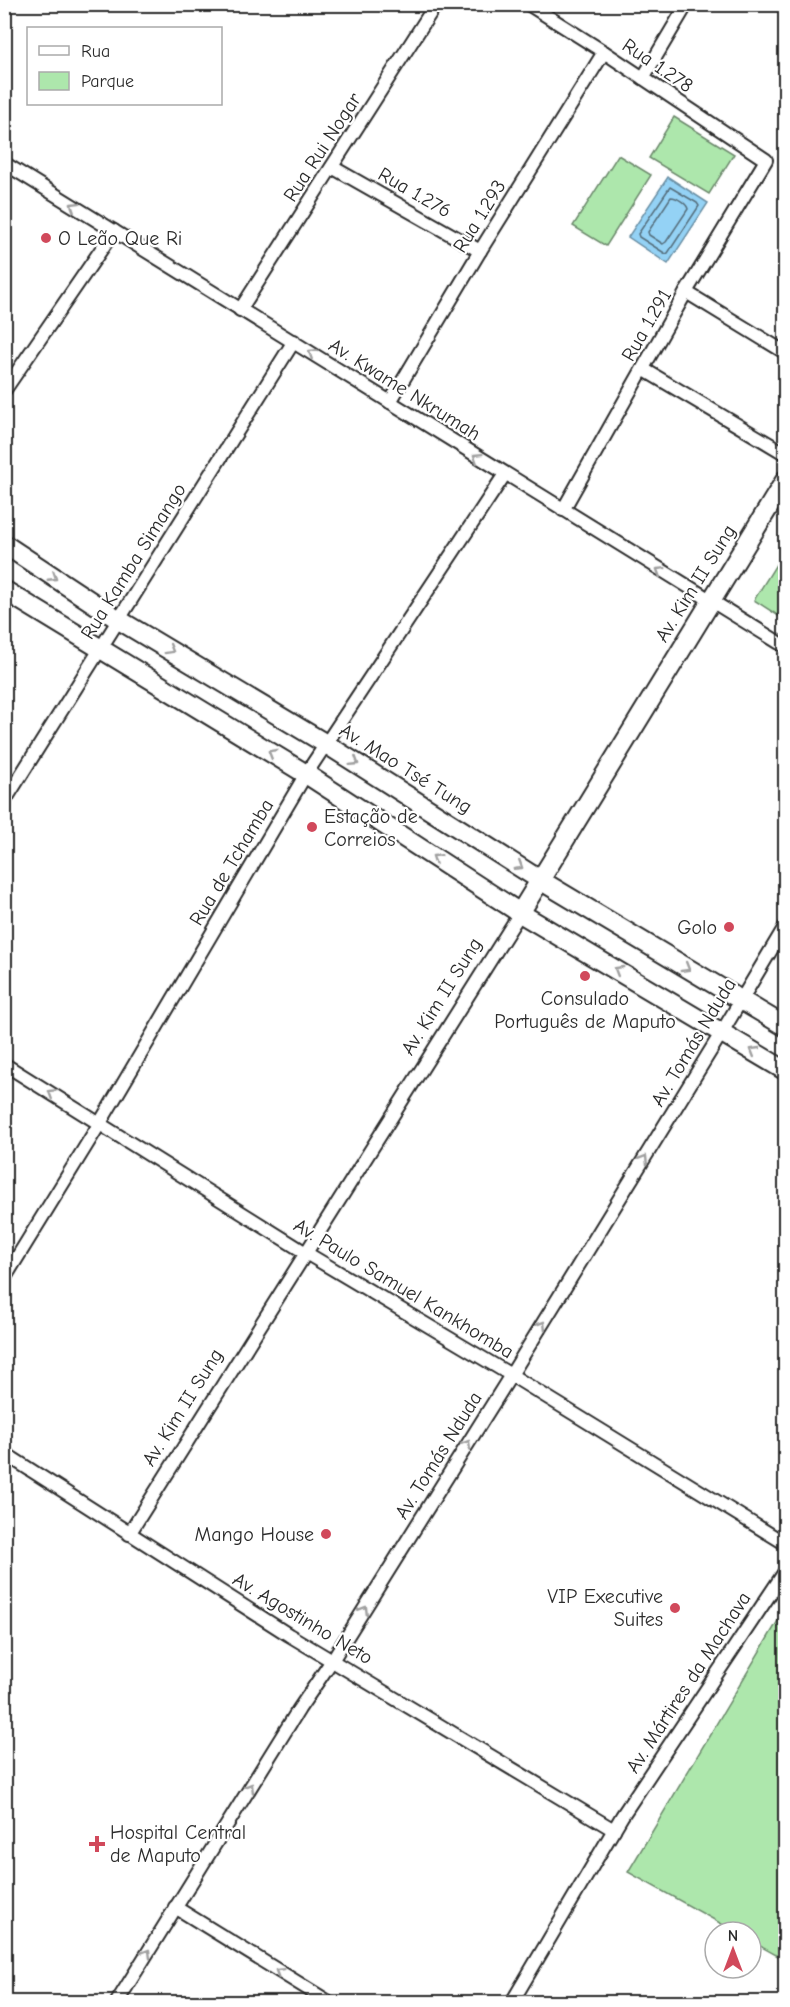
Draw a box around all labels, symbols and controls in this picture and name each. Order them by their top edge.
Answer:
legend [27,27,222,105]
street label: Rua 1.278 [618,33,697,97]
text: Rua [81,41,110,62]
text: Parque [81,71,134,92]
street label: Rua Rui Nogar [279,89,366,206]
street label: Rua 1.276 [374,162,455,223]
street label: Rua 1.293 [448,176,511,257]
one-way arrow [70,202,80,214]
place label: O Leão Que Ri [58,227,182,250]
marker: O Leão Que Ri [39,231,53,245]
street label: Rua 1.291 [617,285,676,365]
street label: Av. Kwame Nkrumah [325,333,485,445]
one-way arrow [308,348,318,360]
one-way arrow [473,452,483,464]
street label: Rua Kamba Simango [76,479,191,644]
street label: Av. Kim II Sung [650,520,741,646]
one-way arrow [656,566,666,578]
one-way arrow [47,569,58,580]
one-way arrow [164,643,174,655]
street label: Av. Mao Tsé Tung [335,718,476,818]
one-way arrow [267,750,278,761]
one-way arrow [348,755,359,766]
street label: Rua de Tchamba [185,795,278,930]
place label: Estação de Correios [324,805,418,851]
marker: Estação de Correios [305,820,319,834]
one-way arrow [432,854,442,866]
one-way arrow [513,859,523,871]
place label: Golo [677,916,717,939]
marker: Golo [722,920,736,934]
street label: Av. Kim II Sung [396,933,487,1059]
one-way arrow [680,961,690,972]
one-way arrow [614,966,624,978]
marker: Consulado Português de Maputo [578,969,592,983]
street label: Av. Tomás Nduda [646,974,741,1111]
place label: Consulado Português de Maputo [494,987,676,1033]
one-way arrow [750,1047,760,1059]
one-way arrow [48,1089,58,1101]
one-way arrow [637,1155,649,1165]
street label: Av. Paulo Samuel Kankhomba [290,1214,518,1363]
one-way arrow [534,1321,546,1331]
street label: Av. Kim II Sung [137,1344,228,1470]
street label: Av. Tomás Nduda [390,1387,487,1523]
one-way arrow [460,1440,471,1451]
place label: Mango House [194,1523,314,1546]
marker: Mango House [319,1527,333,1541]
street label: Av. Agostinho Neto [229,1568,377,1669]
place label: VIP Executive Suites [547,1585,663,1631]
street label: Av. Mártires da Machava [621,1587,756,1777]
marker: VIP Executive Suites [668,1601,682,1615]
one-way arrow [356,1606,368,1616]
one-way arrow [242,1783,254,1793]
place label: Hospital Central de Maputo [110,1821,246,1867]
marker: Hospital Central de Maputo [88,1835,106,1853]
north arrow [703,1920,763,1980]
text: N [728,1927,738,1945]
one-way arrow [140,1949,152,1959]
one-way arrow [275,1967,285,1979]

